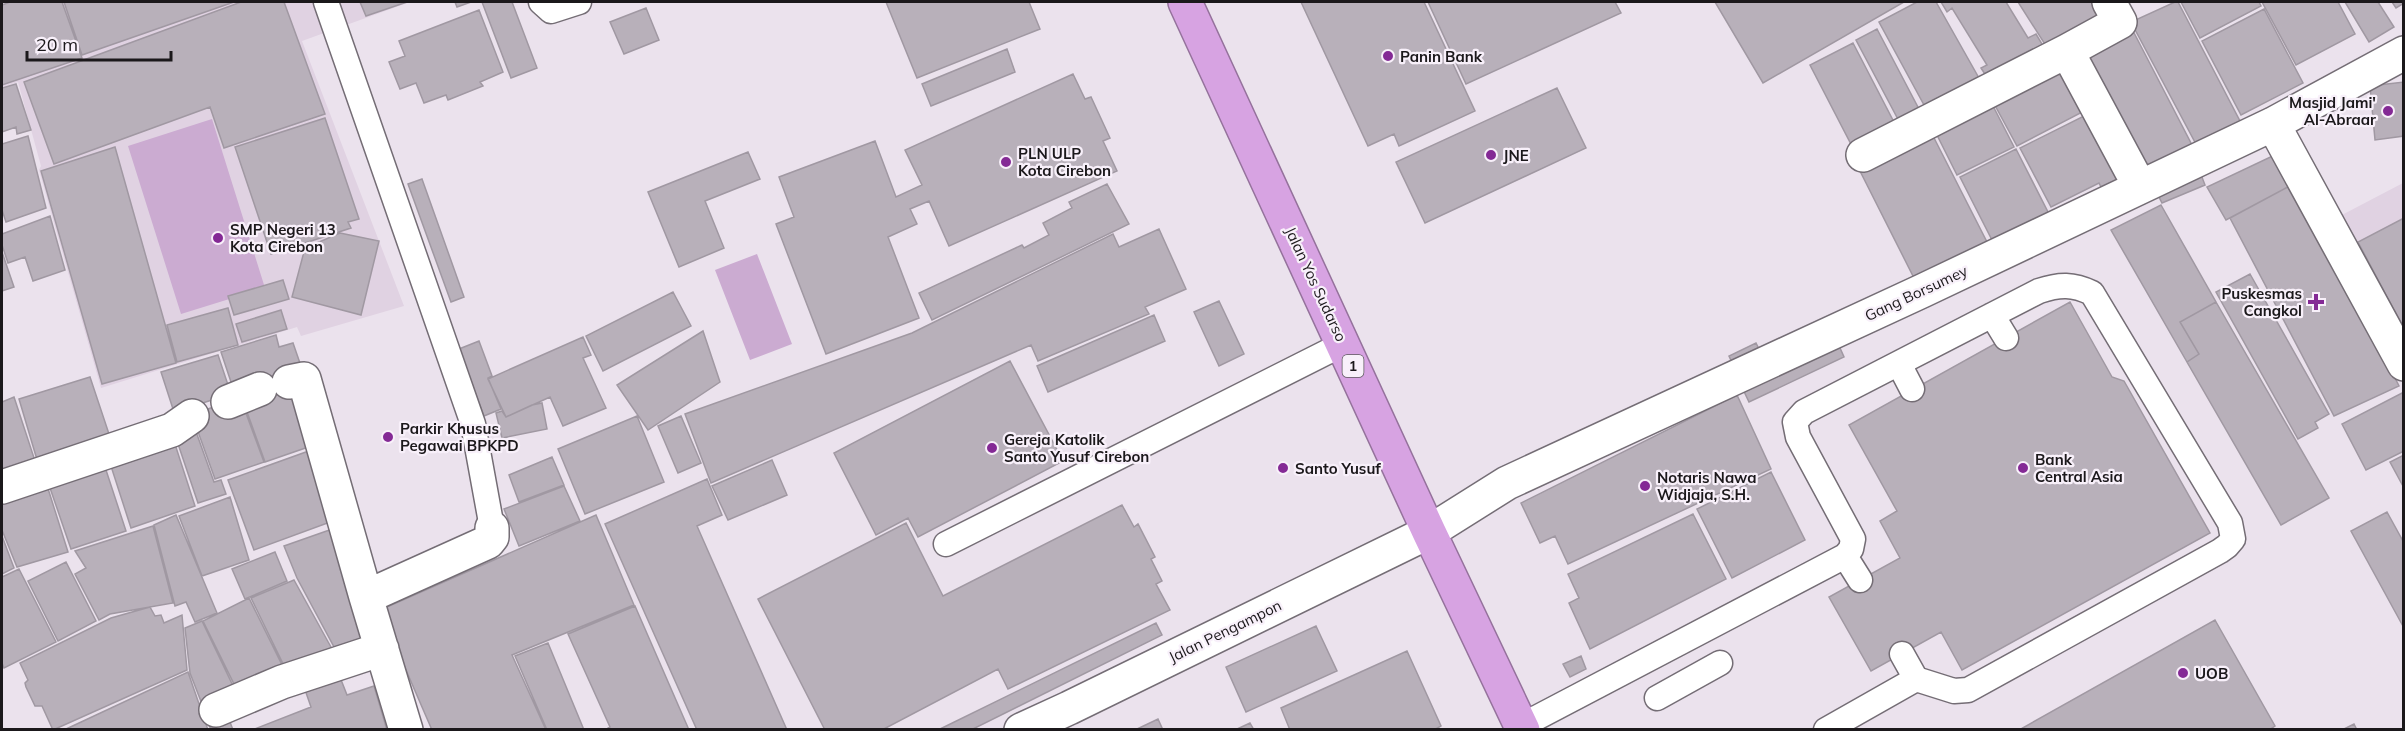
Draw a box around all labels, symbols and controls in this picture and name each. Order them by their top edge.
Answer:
scale bar [27,24,171,62]
text: 20 m [36,33,78,56]
place label: Panin Bank [1400,47,1483,66]
marker: Panin Bank [1381,49,1395,63]
place label: Masjid Jami' Al-Abraar [2289,93,2376,129]
marker: Masjid Jami' Al-Abraar [2381,104,2395,118]
place label: PLN ULP Kota Cirebon [1018,144,1111,180]
place label: JNE [1503,146,1529,165]
marker: JNE [1484,148,1498,162]
marker: PLN ULP Kota Cirebon [999,155,1013,169]
place label: SMP Negeri 13 Kota Cirebon [230,220,336,256]
street label: Jalan Yos Sudarso [1281,224,1351,344]
marker: SMP Negeri 13 Kota Cirebon [211,231,225,245]
street label: Gang Borsumey [1862,261,1970,325]
place label: Puskesmas Cangkol [2222,284,2302,320]
marker: Puskesmas Cangkol [2307,293,2325,311]
road number: 1 [1342,355,1364,377]
place label: Parkir Khusus Pegawai BPKPD [400,419,519,455]
marker: Parkir Khusus Pegawai BPKPD [381,430,395,444]
place label: Gereja Katolik Santo Yusuf Cirebon [1004,430,1149,466]
marker: Gereja Katolik Santo Yusuf Cirebon [985,441,999,455]
place label: Bank Central Asia [2035,450,2123,486]
place label: Santo Yusuf [1295,459,1381,478]
marker: Santo Yusuf [1276,461,1290,475]
marker: Bank Central Asia [2016,461,2030,475]
place label: Notaris Nawa Widjaja, S.H. [1657,468,1757,504]
marker: Notaris Nawa Widjaja, S.H. [1638,479,1652,493]
street label: Jalan Pengampon [1165,595,1285,667]
place label: UOB [2195,664,2228,683]
marker: UOB [2176,666,2190,680]

